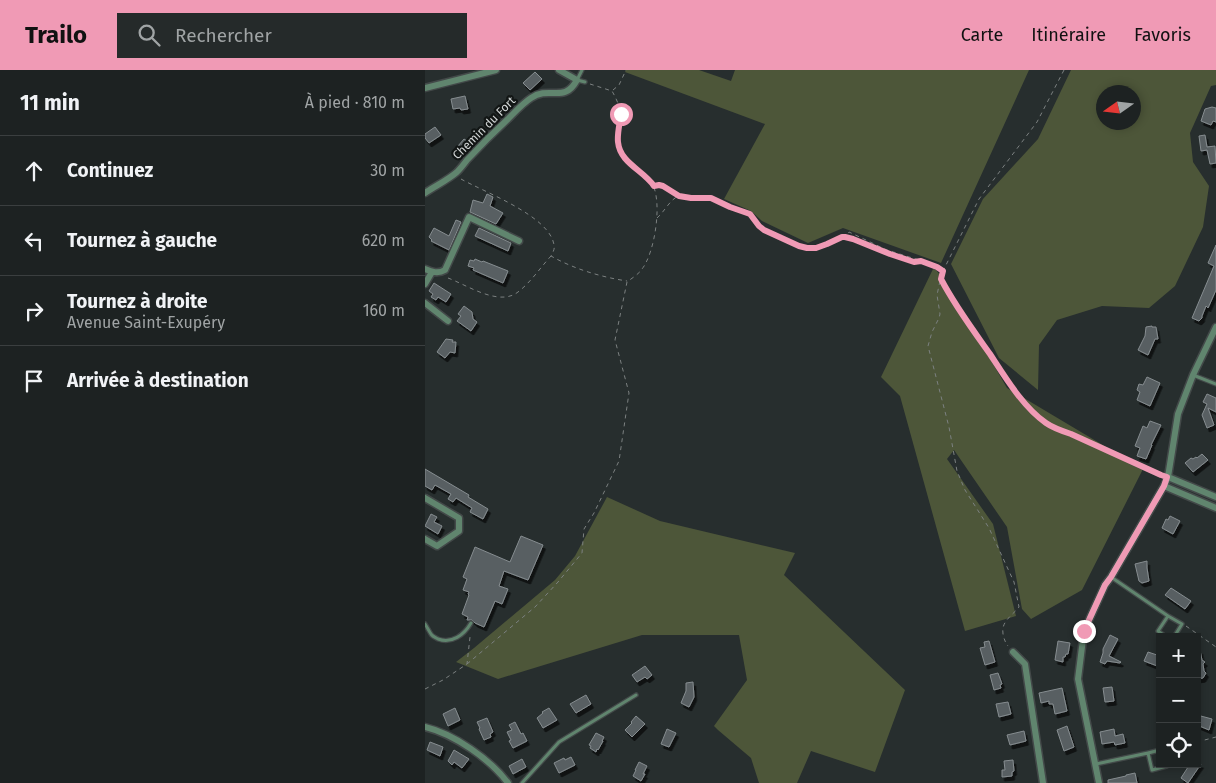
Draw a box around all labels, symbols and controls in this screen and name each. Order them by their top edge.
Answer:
search box [117,13,467,58]
text: Trailo [25,21,87,49]
icon: search [135,21,163,49]
text: Rechercher [175,24,272,47]
text: Carte [961,24,1003,46]
text: Itinéraire [1031,24,1106,46]
text: Favoris [1134,24,1191,46]
north arrow [1096,85,1141,130]
text: 11 min [20,90,80,116]
text: À pied · 810 m [305,93,405,112]
street label: Chemin du Fort [450,93,519,162]
route start [610,103,633,126]
icon: ahead [20,157,48,185]
text: Continuez [67,159,153,182]
text: 30 m [370,161,405,180]
icon: left [20,227,48,255]
text: Tournez à gauche [67,229,217,252]
text: 620 m [362,231,405,250]
text: Tournez à droite [67,290,208,313]
icon: right [20,297,48,325]
text: 160 m [363,301,405,320]
text: Avenue Saint-Exupéry [67,313,225,332]
icon: arrive [20,367,48,395]
text: Arrivée à destination [67,369,249,392]
route end [1073,620,1096,643]
map controls [1156,633,1201,768]
button: + [1156,633,1201,678]
button: − [1156,678,1201,723]
button: locate [1156,723,1201,768]

